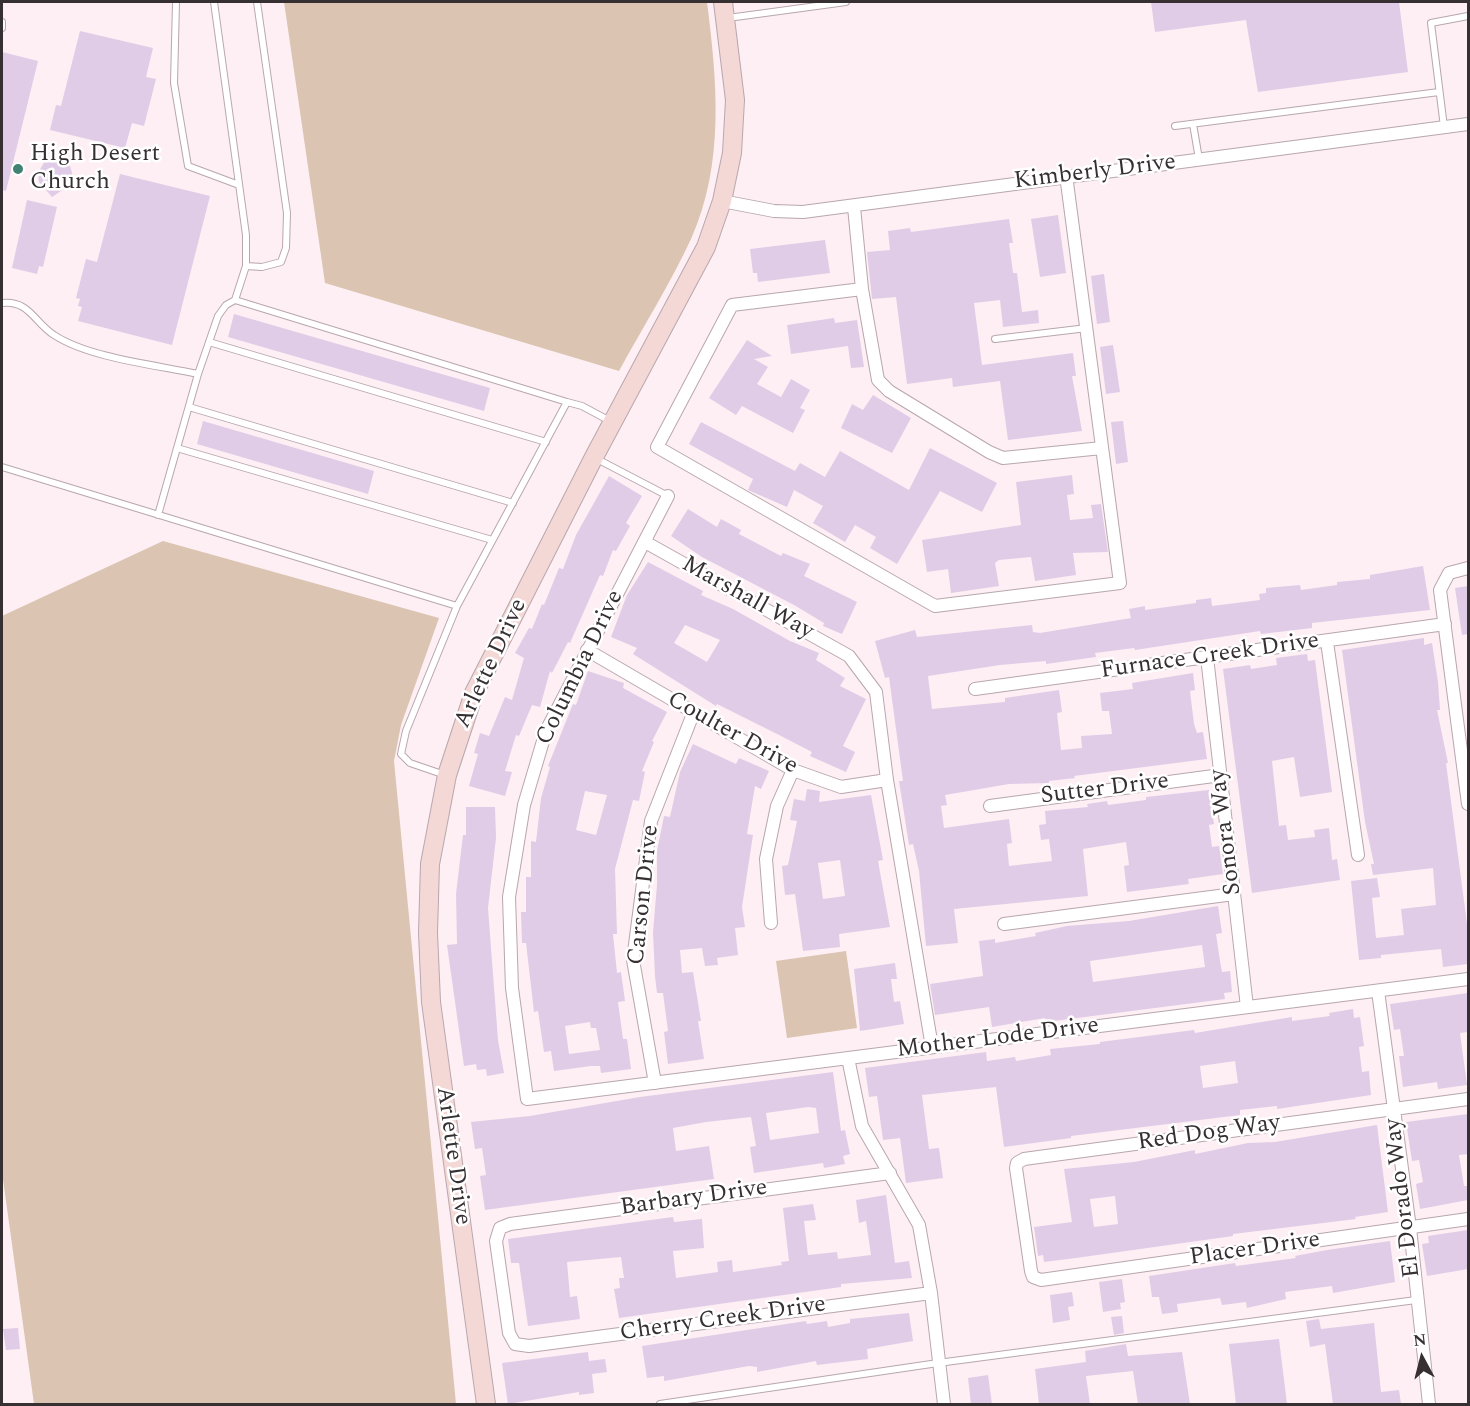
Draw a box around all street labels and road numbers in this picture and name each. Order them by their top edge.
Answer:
street label: Kimberly Drive [1012,149,1178,197]
street label: Marshall Way [676,551,818,647]
street label: Columbia Drive [531,586,631,750]
street label: Arlette Drive [449,595,535,733]
street label: Furnace Creek Drive [1099,627,1321,687]
street label: Coulter Drive [661,686,803,782]
street label: Sonora Way [1205,767,1249,897]
street label: Sutter Drive [1039,768,1171,812]
street label: Carson Drive [623,824,667,966]
street label: Mother Lode Drive [895,1012,1101,1066]
street label: Arlette Drive [428,1085,476,1227]
street label: Red Dog Way [1136,1110,1282,1158]
street label: El Dorado Way [1380,1117,1428,1279]
street label: Barbary Drive [619,1174,769,1224]
street label: Placer Drive [1188,1227,1322,1273]
street label: Cherry Creek Drive [618,1291,828,1349]

